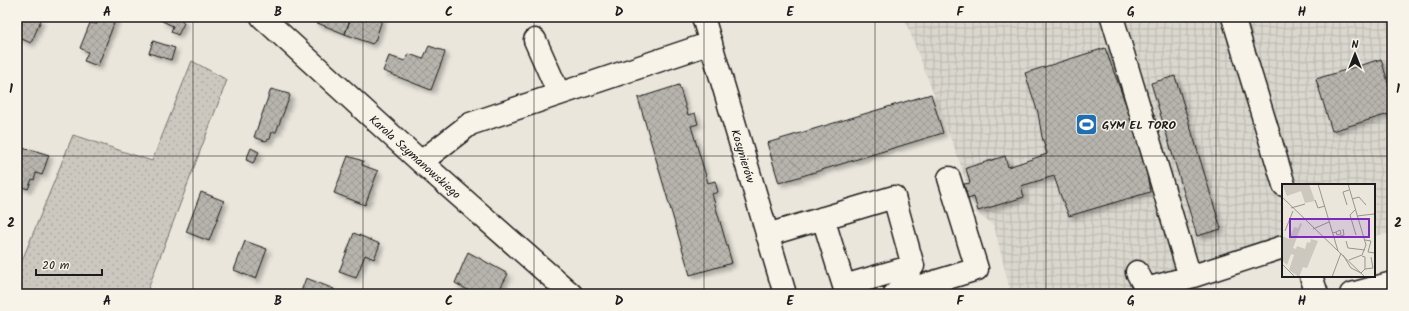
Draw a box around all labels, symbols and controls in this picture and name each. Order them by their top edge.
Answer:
text: A [103,2,111,23]
text: B [274,2,282,23]
text: C [445,2,453,23]
text: D [615,2,624,23]
text: E [786,2,794,23]
text: F [956,2,964,23]
text: G [1127,2,1135,23]
text: H [1298,2,1307,23]
north arrow [1335,34,1375,74]
text: N [1352,36,1359,54]
text: 1 [9,79,13,100]
text: 1 [1396,79,1400,100]
street label: Karola Szymanowskiego [364,111,465,204]
sports icon: GYM EL TORO [1073,112,1099,138]
place label: GYM EL TORO [1102,116,1177,135]
street label: Kosynierów [725,127,760,186]
inset map [1282,184,1375,277]
text: 2 [7,213,15,234]
text: 2 [1394,213,1402,234]
scale bar [36,251,102,277]
text: 20 m [42,256,70,275]
text: A [103,291,111,311]
text: B [274,291,282,311]
text: C [445,291,453,311]
text: D [615,291,624,311]
text: E [786,291,794,311]
text: F [956,291,964,311]
text: G [1127,291,1135,311]
text: H [1298,291,1307,311]

